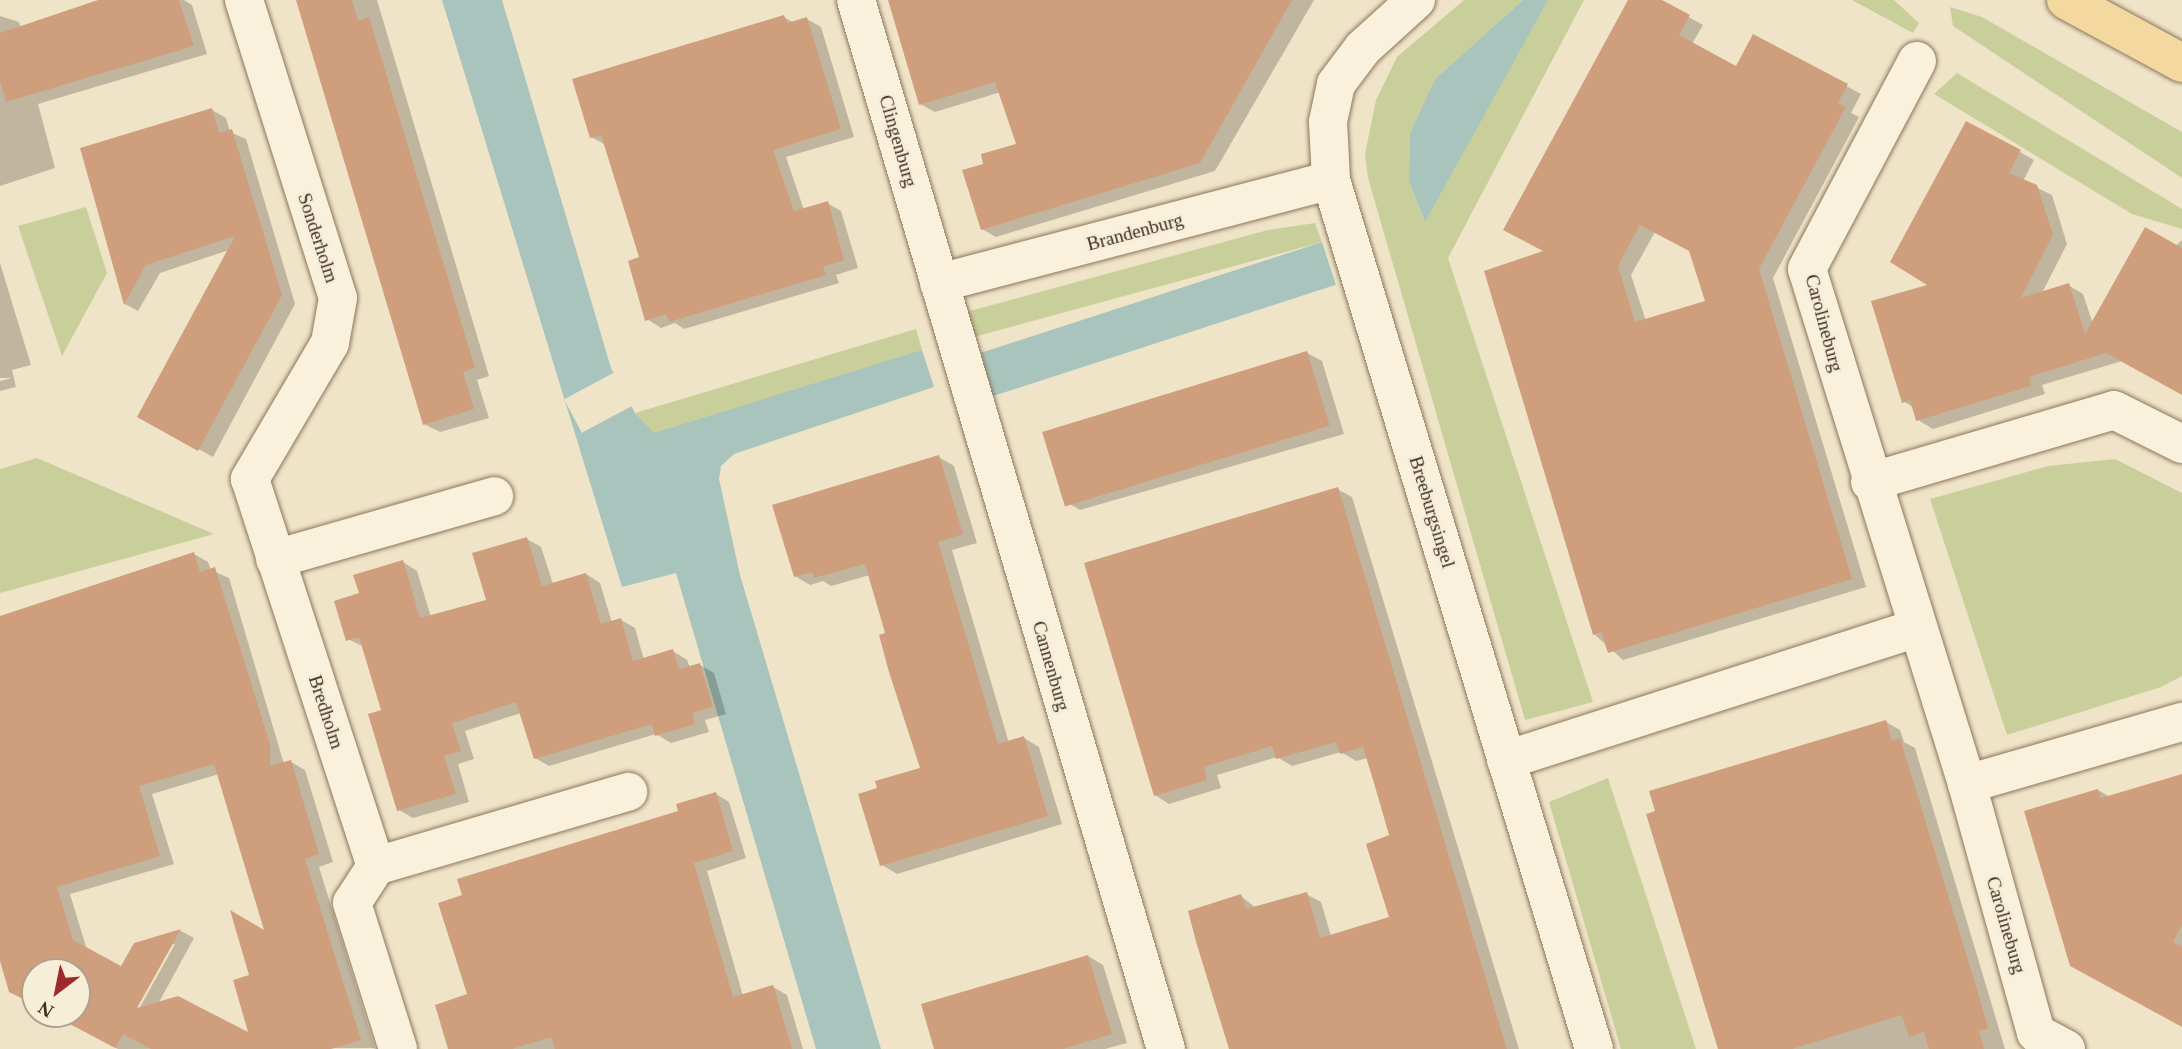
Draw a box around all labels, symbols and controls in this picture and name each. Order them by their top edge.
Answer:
street label: Clingenburg [874,92,922,190]
street label: Sonderholm [293,190,343,286]
street label: Brandenburg [1084,208,1186,256]
street label: Carolineburg [1800,272,1848,374]
street label: Breeburgsingel [1404,453,1460,571]
street label: Cannenburg [1027,618,1075,714]
street label: Bredholm [303,672,349,752]
street label: Carolineburg [1981,874,2031,976]
north arrow [21,958,91,1028]
text: N [34,997,57,1022]

